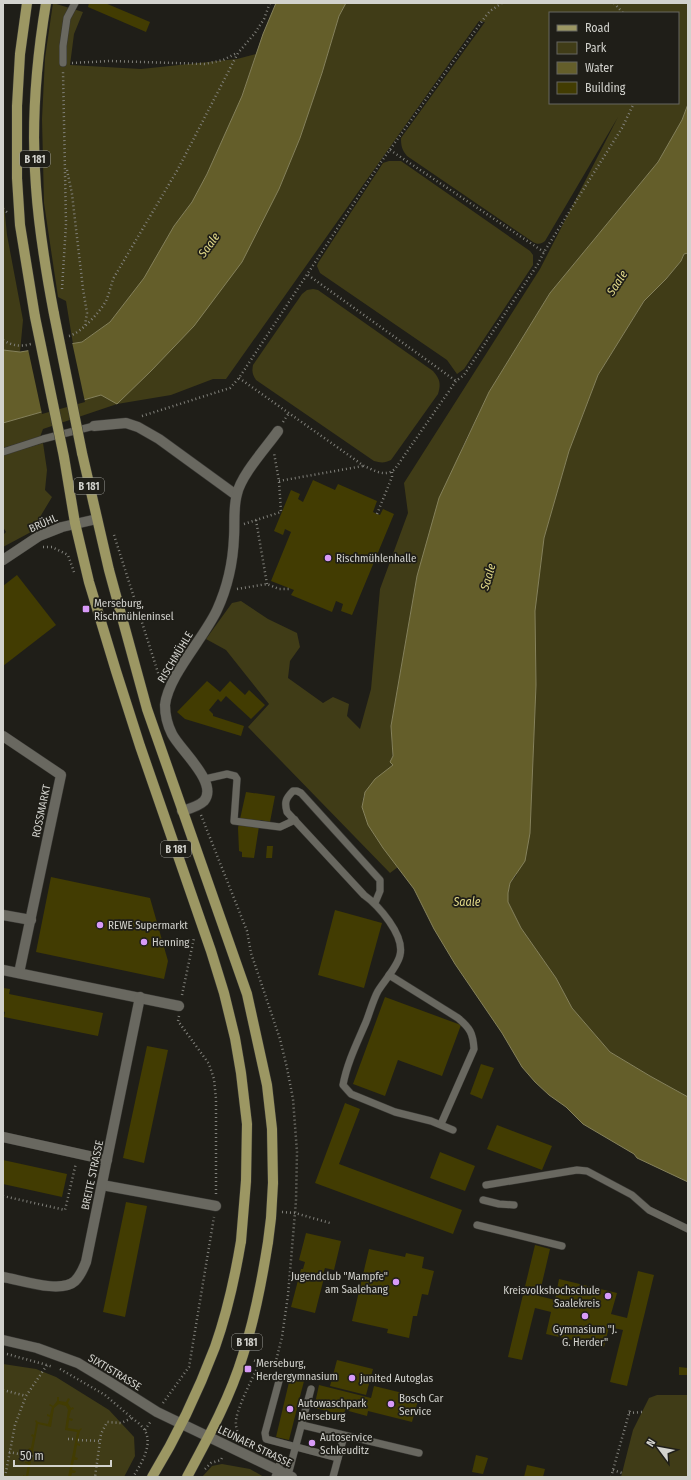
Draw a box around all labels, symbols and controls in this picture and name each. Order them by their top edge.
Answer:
legend [549,12,679,104]
text: Road [585,21,610,35]
text: Park [585,41,607,55]
text: Water [585,61,614,75]
text: Building [585,81,626,95]
road number: B 181 [20,151,50,167]
water label: Saale [195,230,223,261]
water label: Saale [603,268,630,299]
road number: B 181 [74,478,104,494]
street label: BRÜHL [27,511,60,535]
place label: Rischmühlenhalle [336,552,416,565]
marker: Rischmühlenhalle [323,553,333,563]
water label: Saale [477,562,499,593]
place label: Merseburg, Rischmühleninsel [94,597,174,623]
marker: Merseburg, Rischmühleninsel [81,604,91,614]
street label: RISCHMÜHLE [155,629,196,685]
street label: ROSSMARKT [30,782,54,839]
road number: B 181 [161,841,191,857]
water label: Saale [452,895,481,909]
place label: REWE Supermarkt [108,919,188,932]
marker: REWE Supermarkt [95,920,105,930]
place label: Henning [152,936,190,949]
marker: Henning [139,937,149,947]
street label: BREITE STRASSE [79,1139,106,1211]
place label: Jugendclub "Mampfe" am Saalehang [291,1270,389,1296]
marker: Jugendclub "Mampfe" am Saalehang [391,1277,401,1287]
place label: Kreisvolkshochschule Saalekreis [503,1284,600,1310]
marker: Kreisvolkshochschule Saalekreis [603,1291,613,1301]
marker: Gymnasium "J. G. Herder" [580,1311,590,1321]
place label: Gymnasium "J. G. Herder" [553,1323,617,1349]
road number: B 181 [232,1334,262,1350]
street label: SIXTISTRASSE [86,1351,144,1393]
place label: Merseburg, Herdergymnasium [256,1357,338,1383]
marker: Merseburg, Herdergymnasium [243,1364,253,1374]
place label: junited Autoglas [359,1372,434,1385]
marker: junited Autoglas [347,1373,357,1383]
place label: Bosch Car Service [399,1392,443,1418]
place label: Autowaschpark Merseburg [298,1397,367,1423]
marker: Bosch Car Service [386,1399,396,1409]
marker: Autowaschpark Merseburg [285,1404,295,1414]
street label: LEUNAER STRASSE [216,1423,294,1470]
north arrow [639,1428,679,1468]
place label: Autoservice Schkeuditz [320,1431,372,1457]
text: N [644,1437,658,1449]
marker: Autoservice Schkeuditz [307,1438,317,1448]
scale bar [14,1442,111,1468]
text: 50 m [20,1449,44,1463]

